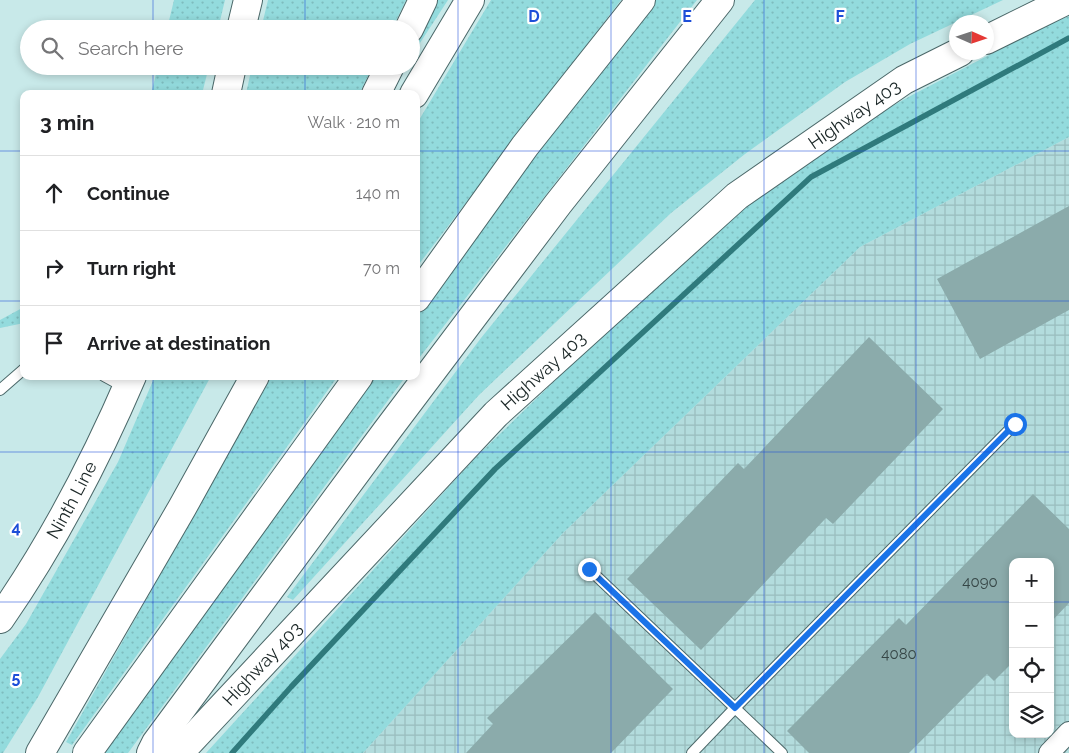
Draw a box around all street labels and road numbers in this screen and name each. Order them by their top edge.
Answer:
street label: Highway 403 [804,75,904,153]
street label: Highway 403 [496,327,590,414]
street label: Ninth Line [42,457,101,542]
street label: Highway 403 [218,617,306,710]

